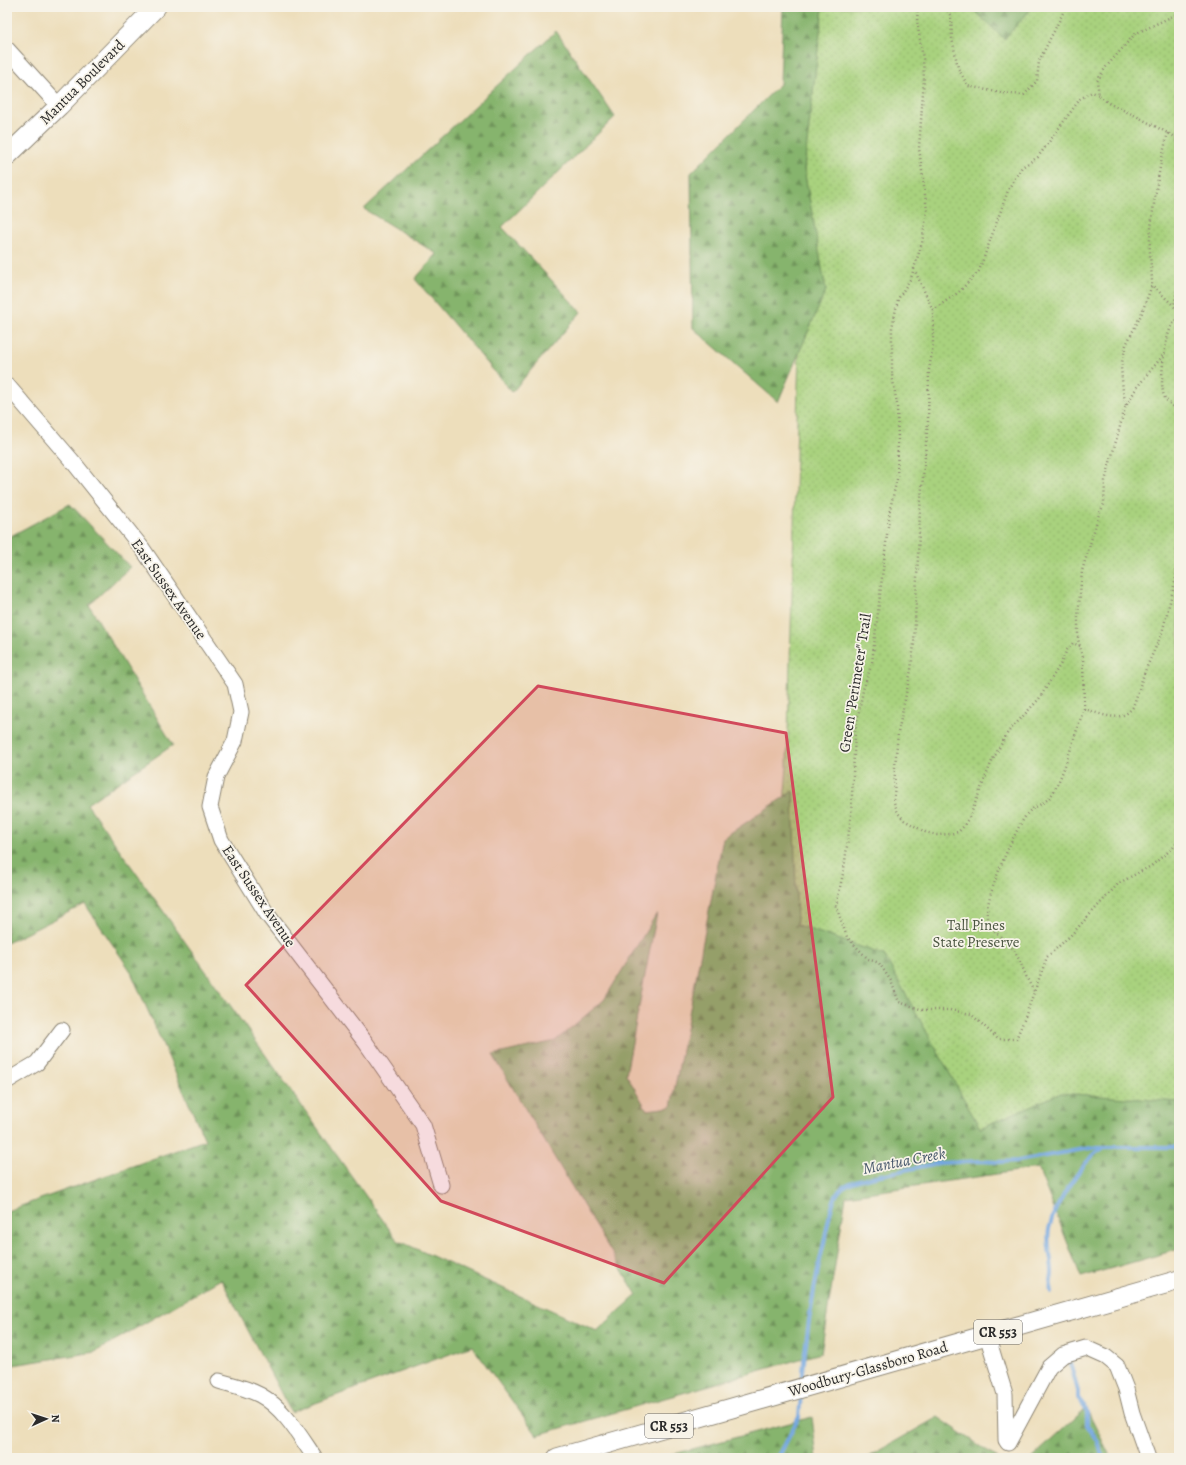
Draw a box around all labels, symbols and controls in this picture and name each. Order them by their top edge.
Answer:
street label: Mantua Boulevard [35,34,130,129]
street label: East Sussex Avenue [127,535,211,644]
street label: Green "Perimeter" Trail [834,612,876,754]
street label: East Sussex Avenue [217,841,301,951]
park label: Tall Pines State Preserve [933,915,1020,952]
water label: Mantua Creek [861,1142,947,1180]
road number: CR 553 [974,1320,1022,1344]
street label: Woodbury-Glassboro Road [785,1336,951,1402]
north arrow [26,1399,66,1439]
text: N [48,1414,63,1423]
road number: CR 553 [645,1414,693,1438]

